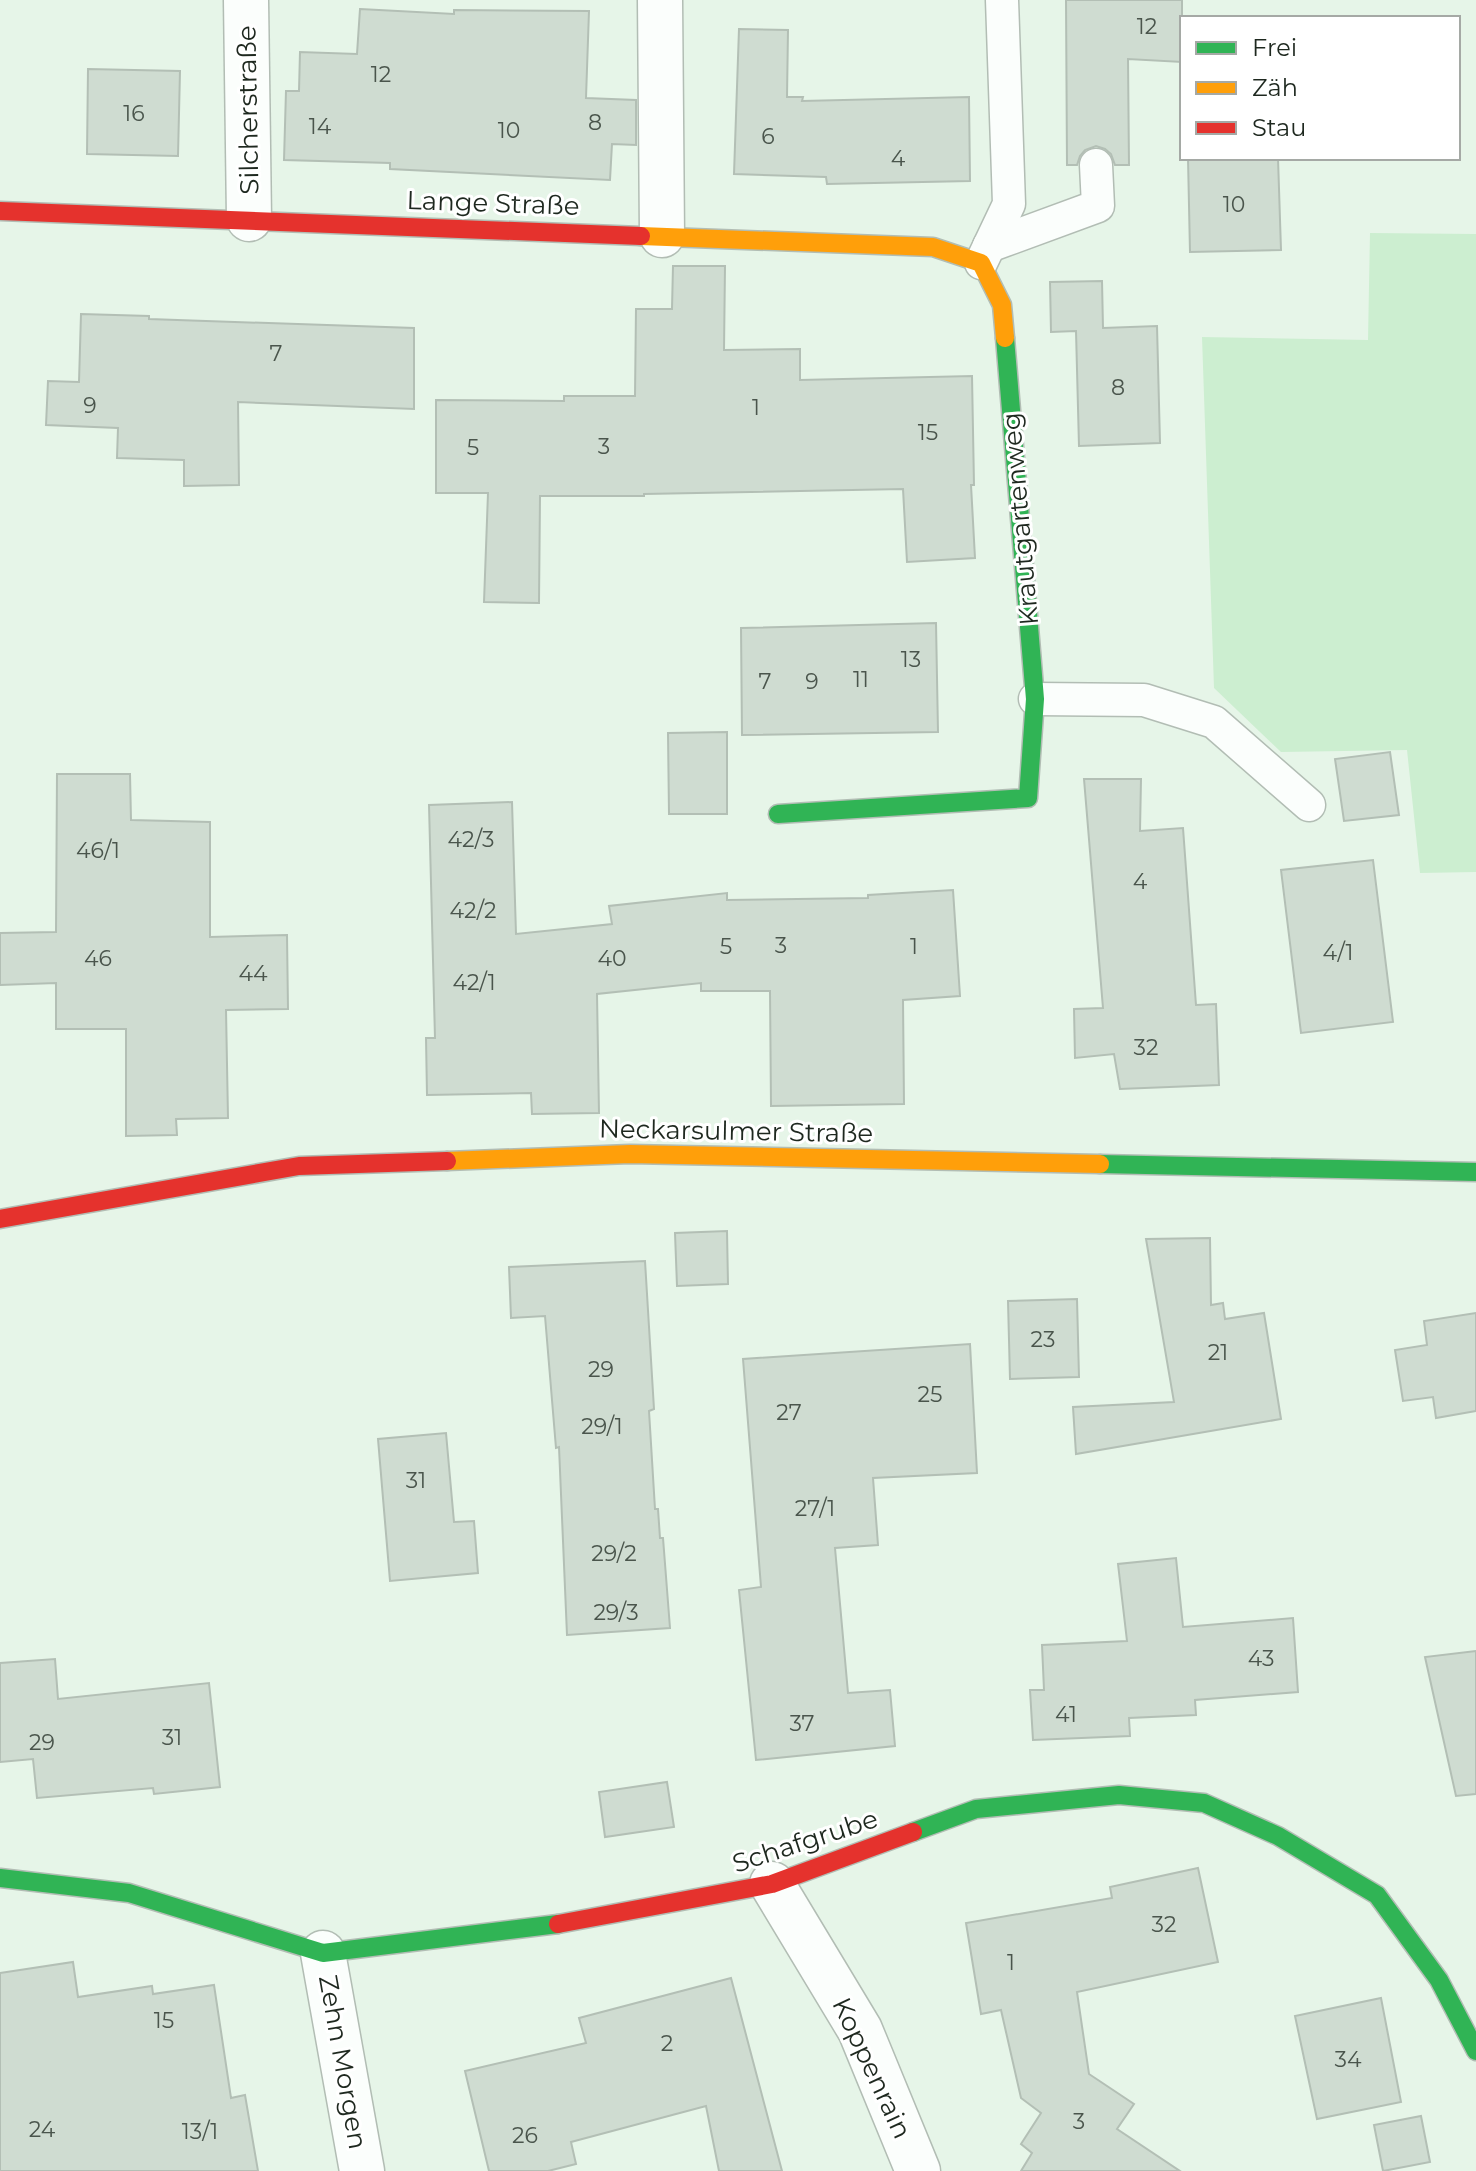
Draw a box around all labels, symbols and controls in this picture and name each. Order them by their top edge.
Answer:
house number: 12 [1137,13,1157,40]
legend [1180,16,1460,160]
street label: Silcherstraße [231,25,265,195]
text: Frei [1252,33,1297,62]
house number: 12 [371,61,391,88]
text: Zäh [1252,73,1298,102]
house number: 16 [123,100,145,127]
house number: 8 [588,109,602,136]
house number: 14 [309,113,332,140]
text: Stau [1252,113,1306,142]
house number: 10 [498,117,520,144]
house number: 6 [761,123,775,150]
house number: 4 [891,145,906,172]
street label: Lange Straße [406,184,580,222]
house number: 10 [1223,191,1245,218]
house number: 7 [270,340,283,367]
house number: 8 [1111,374,1125,401]
house number: 9 [83,392,97,419]
house number: 1 [752,394,760,421]
street label: Krautgartenweg [995,411,1045,627]
house number: 15 [918,419,938,446]
house number: 3 [598,433,610,460]
house number: 5 [467,434,479,461]
house number: 13 [901,646,921,673]
house number: 11 [853,666,869,693]
house number: 7 [759,668,772,695]
house number: 9 [805,668,819,695]
house number: 42/3 [448,826,495,853]
house number: 46/1 [76,837,120,864]
house number: 4 [1133,868,1148,895]
house number: 42/2 [449,897,497,924]
house number: 3 [775,932,787,959]
house number: 5 [720,933,732,960]
house number: 1 [910,933,918,960]
house number: 4/1 [1322,939,1354,966]
house number: 46 [84,945,112,972]
house number: 40 [597,945,627,972]
house number: 44 [238,960,268,987]
house number: 42/1 [452,969,496,996]
house number: 32 [1134,1034,1158,1061]
street label: Neckarsulmer Straße [599,1113,873,1149]
house number: 23 [1031,1326,1055,1353]
house number: 21 [1208,1339,1228,1366]
house number: 29 [588,1356,614,1383]
house number: 25 [918,1381,942,1408]
house number: 27 [776,1399,802,1426]
house number: 29/1 [581,1413,623,1440]
house number: 31 [406,1467,426,1494]
house number: 27/1 [795,1495,835,1522]
house number: 29/2 [591,1540,637,1567]
house number: 29/3 [593,1599,639,1626]
house number: 43 [1248,1645,1274,1672]
house number: 41 [1055,1701,1077,1728]
house number: 37 [789,1710,815,1737]
house number: 31 [162,1724,182,1751]
house number: 29 [29,1729,55,1756]
street label: Schafgrube [728,1802,882,1880]
house number: 32 [1152,1911,1176,1938]
house number: 1 [1007,1949,1015,1976]
street label: Zehn Morgen [312,1972,374,2152]
street label: Koppenrain [825,1992,919,2144]
house number: 15 [154,2007,174,2034]
house number: 2 [661,2030,673,2057]
house number: 34 [1335,2046,1362,2073]
house number: 3 [1073,2108,1085,2135]
house number: 24 [29,2116,56,2143]
house number: 13/1 [182,2118,218,2145]
house number: 26 [512,2122,538,2149]

